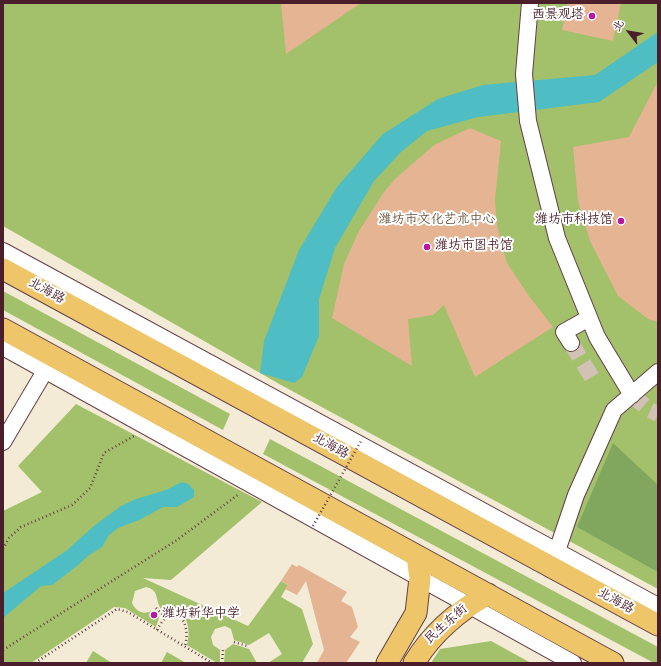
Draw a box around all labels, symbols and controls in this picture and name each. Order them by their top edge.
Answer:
place label: 西景观塔 [532,8,584,24]
marker: 西景观塔 [587,11,597,21]
north arrow [609,12,649,52]
text: 北 [609,17,628,35]
park label: 潍坊市文化艺术中心 [379,213,495,229]
place label: 潍坊市科技馆 [535,213,613,229]
marker: 潍坊市科技馆 [616,216,626,226]
place label: 潍坊市图书馆 [435,239,513,255]
marker: 潍坊市图书馆 [422,242,432,252]
street label: 北海路 [25,276,67,308]
street label: 北海路 [309,431,351,463]
street label: 北海路 [594,586,636,618]
street label: 民生东街 [422,602,472,648]
place label: 潍坊新华中学 [162,607,240,623]
marker: 潍坊新华中学 [149,610,159,620]

